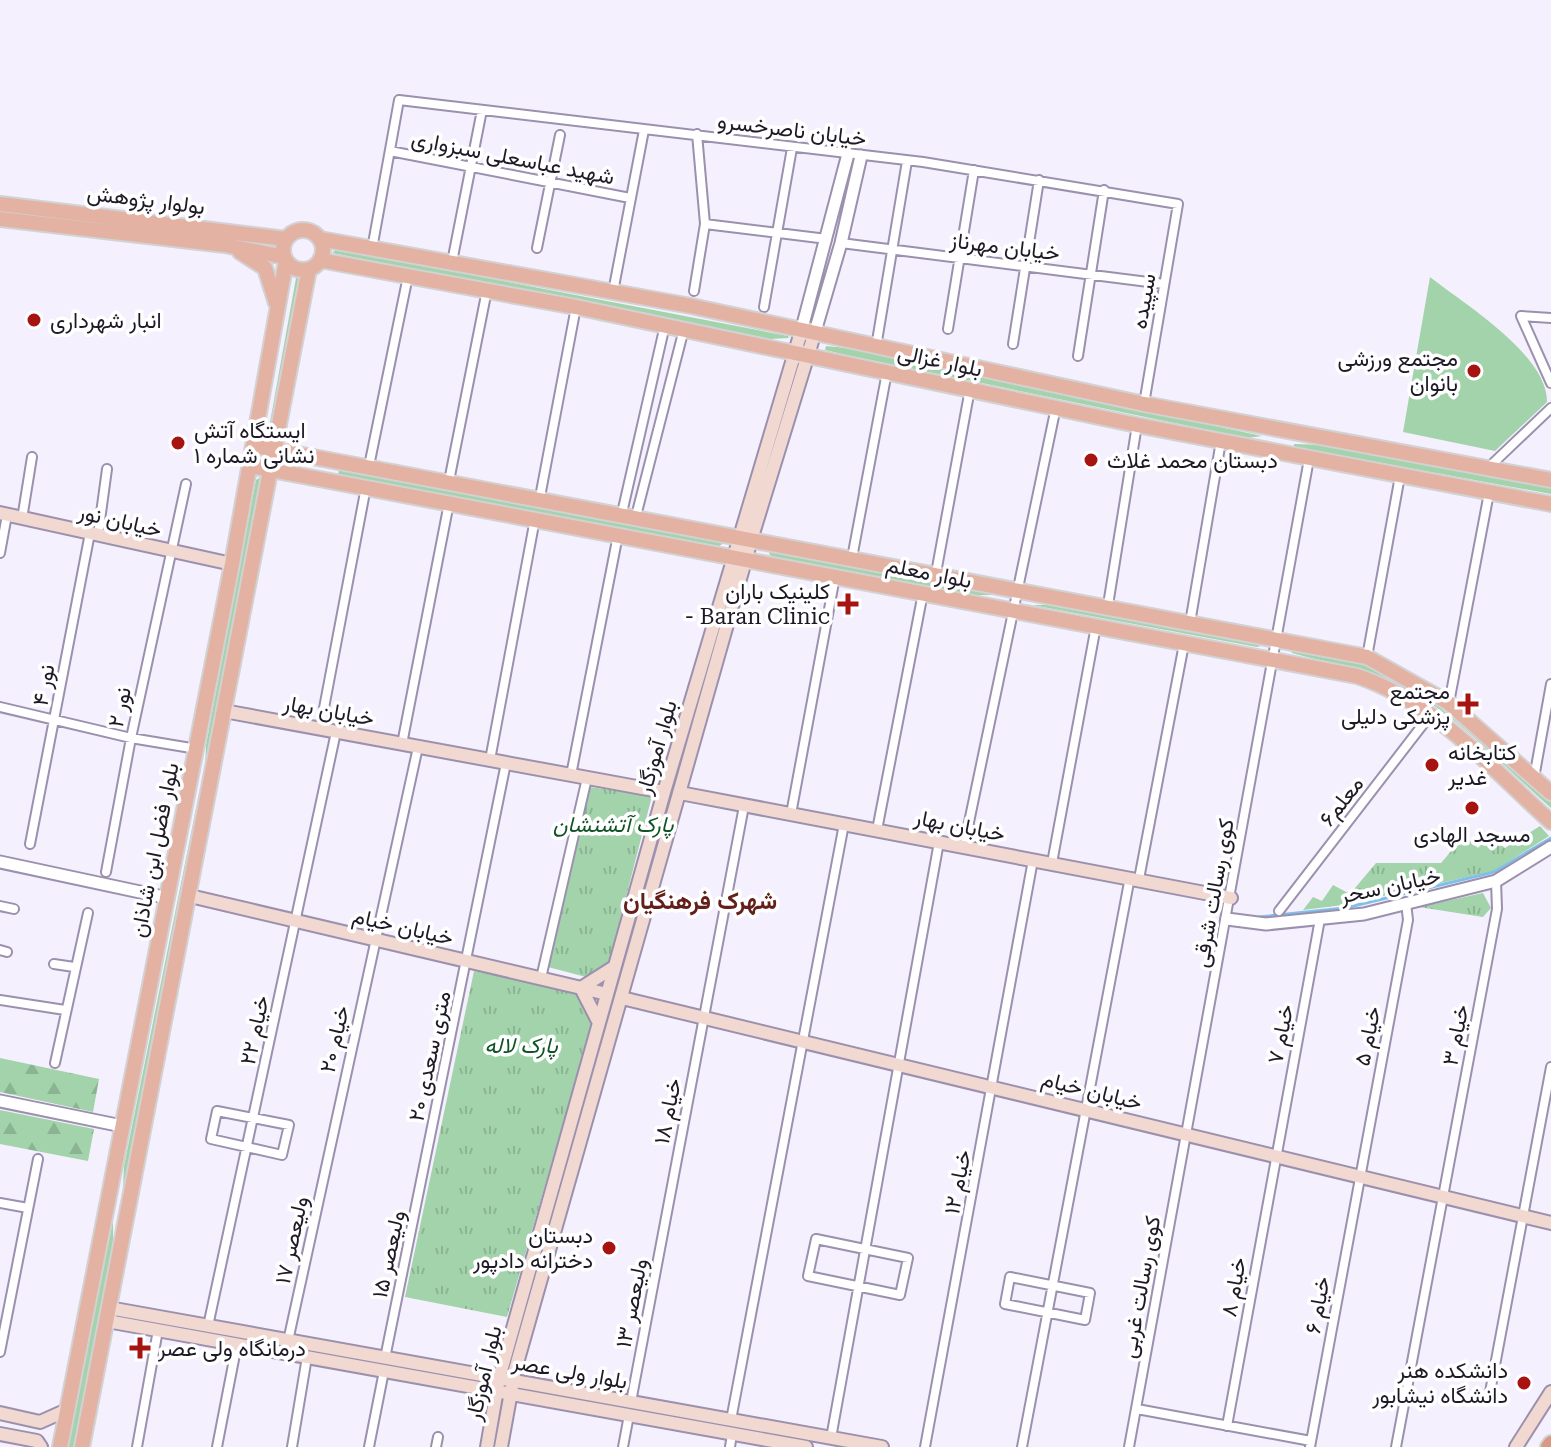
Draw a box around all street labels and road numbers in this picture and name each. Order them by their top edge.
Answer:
street label: خیابان ناصرخسرو [716,108,868,152]
street label: شهید عباسعلی سبزواری [409,126,617,190]
street label: بولوار پژوهش [85,180,206,221]
street label: خیابان مهرناز [948,227,1061,267]
street label: سپیده [1126,271,1163,331]
street label: بلوار غزالی [895,339,984,383]
street label: خیابان نور [75,499,164,543]
street label: بلوار معلم [884,552,974,595]
street label: نور ۴ [28,662,60,708]
street label: نور ۲ [103,685,137,730]
street label: خیابان بهار [280,690,376,732]
street label: بلوار آموزگار [631,697,683,798]
street label: بلوار فضل ابن شاذان [125,761,185,940]
street label: معلم۶ [1314,772,1370,832]
street label: خیابان بهار [911,804,1007,848]
street label: کوی رسالت شرقی [1188,817,1240,970]
street label: خیابان سحر [1337,863,1443,910]
street label: خیابان خیام [350,903,456,952]
street label: ۲۰ متری سعدی [403,989,456,1124]
street label: خیام ۲۲ [235,993,276,1067]
street label: خیام ۷ [1262,1002,1300,1066]
street label: خیام ۳ [1437,1002,1476,1068]
street label: خیام ۲۰ [315,1003,356,1075]
street label: خیام ۵ [1349,1004,1387,1068]
street label: خیابان خیام [1039,1066,1145,1117]
street label: خیام ۱۸ [649,1076,688,1146]
street label: خیام ۱۲ [939,1148,978,1217]
street label: ولیعصر ۱۷ [270,1194,314,1286]
street label: ولیعصر ۱۵ [367,1208,411,1300]
street label: کوی رسالت غربی [1116,1214,1166,1360]
street label: خیام ۸ [1216,1255,1253,1319]
street label: ولیعصر ۱۳ [611,1256,653,1350]
street label: خیام ۶ [1300,1274,1337,1336]
street label: بلوار آموزگار [460,1323,508,1424]
street label: بلوار ولی عصر [509,1349,629,1395]

